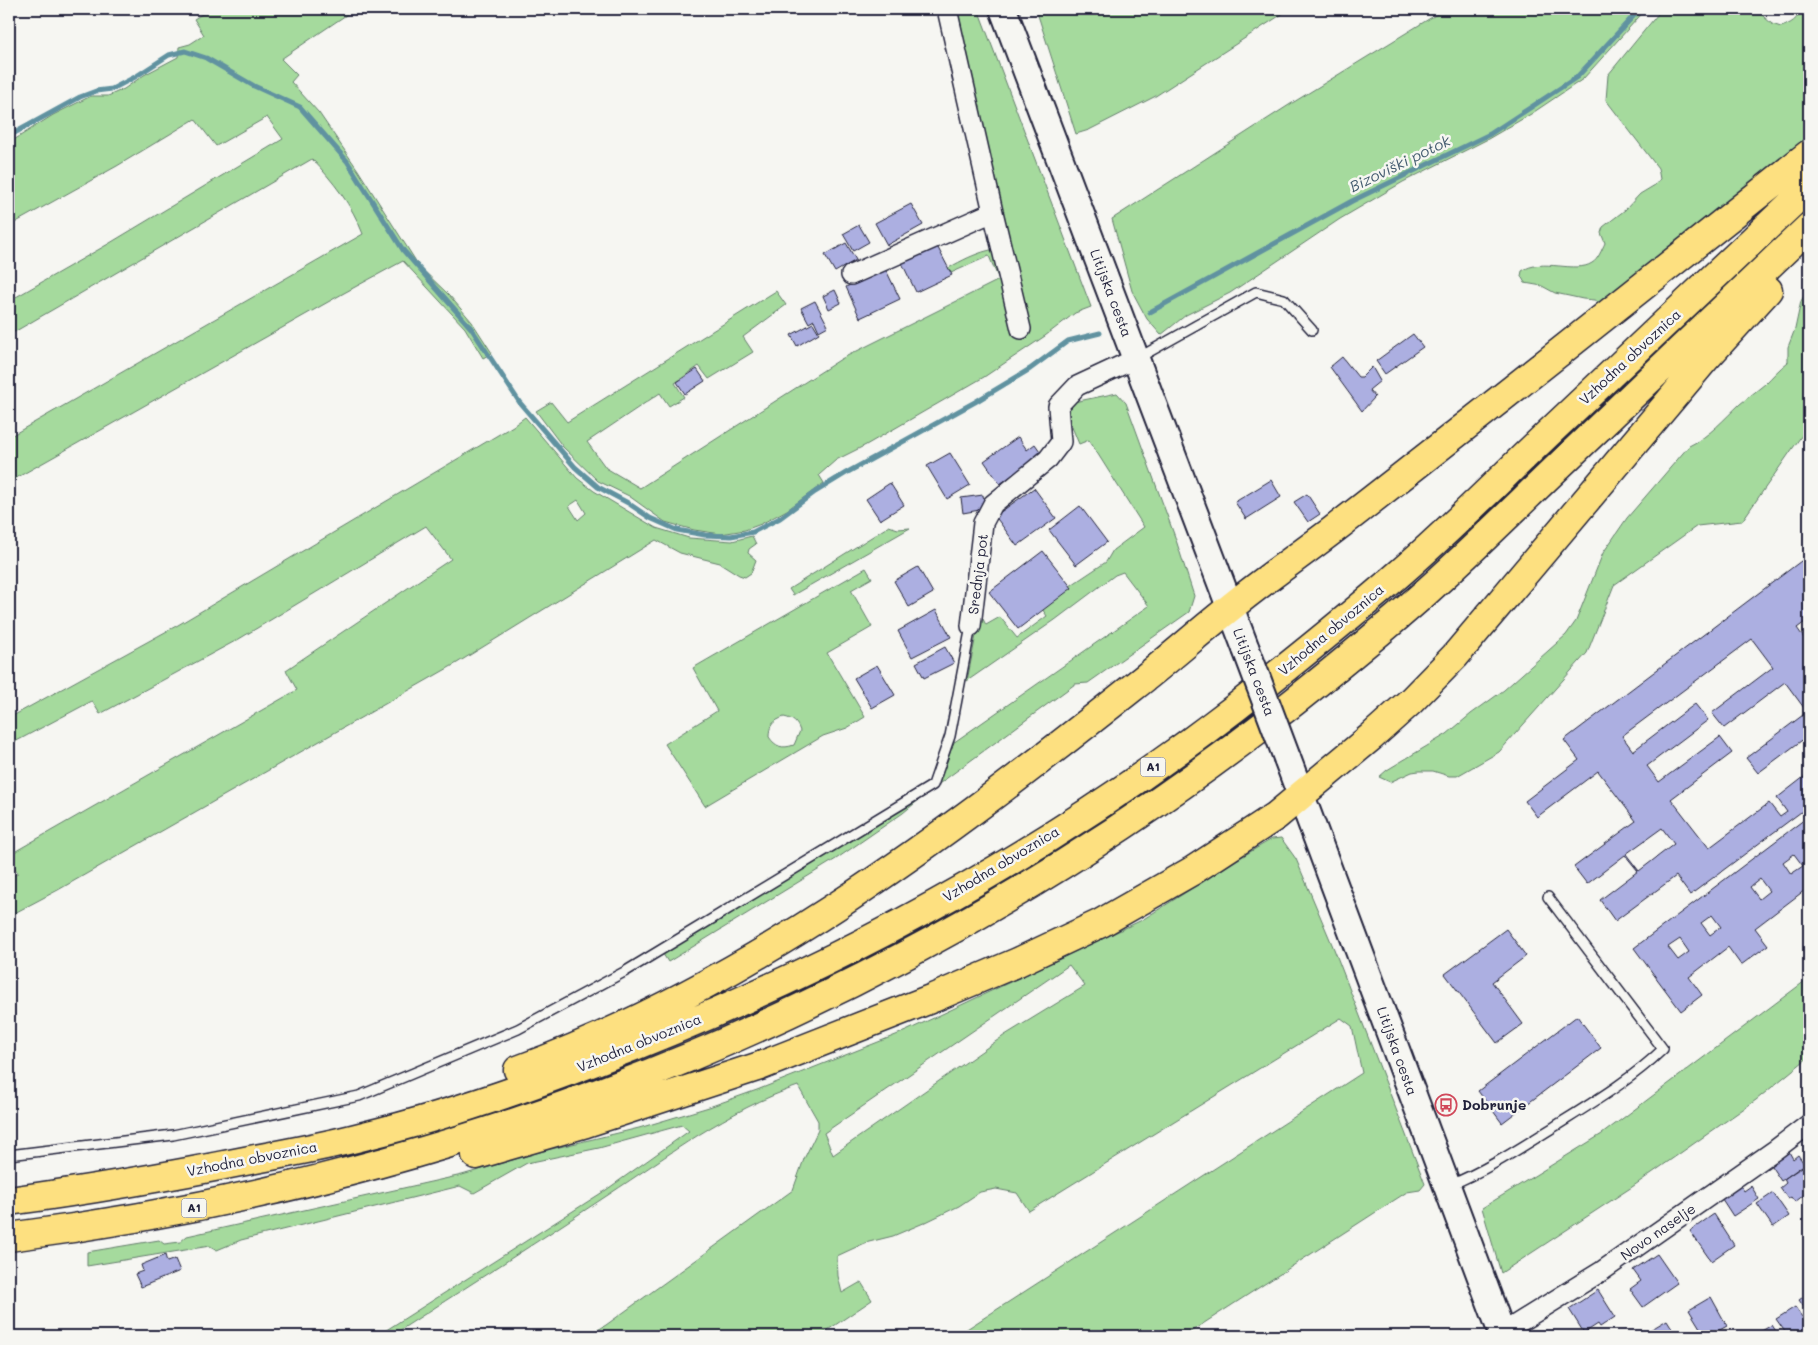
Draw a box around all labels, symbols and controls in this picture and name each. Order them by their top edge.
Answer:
water label: Bizoviški potok [1346,130,1454,196]
street label: Litijska cesta [1086,246,1137,340]
street label: Vzhodna obvoznica [1575,304,1685,409]
street label: Srednja pot [963,532,992,615]
street label: Vzhodna obvoznica [1274,580,1388,679]
street label: Litijska cesta [1229,625,1280,719]
road number: A1 [1140,758,1166,776]
street label: Vzhodna obvoznica [939,821,1062,906]
street label: Litijska cesta [1373,1004,1422,1098]
street label: Vzhodna obvoznica [574,1009,704,1076]
bus stop icon: Dobrunje [1434,1093,1458,1117]
place label: Dobrunje [1462,1095,1526,1114]
street label: Vzhodna obvoznica [185,1137,319,1180]
road number: A1 [182,1198,206,1218]
street label: Novo naselje [1616,1199,1699,1265]

